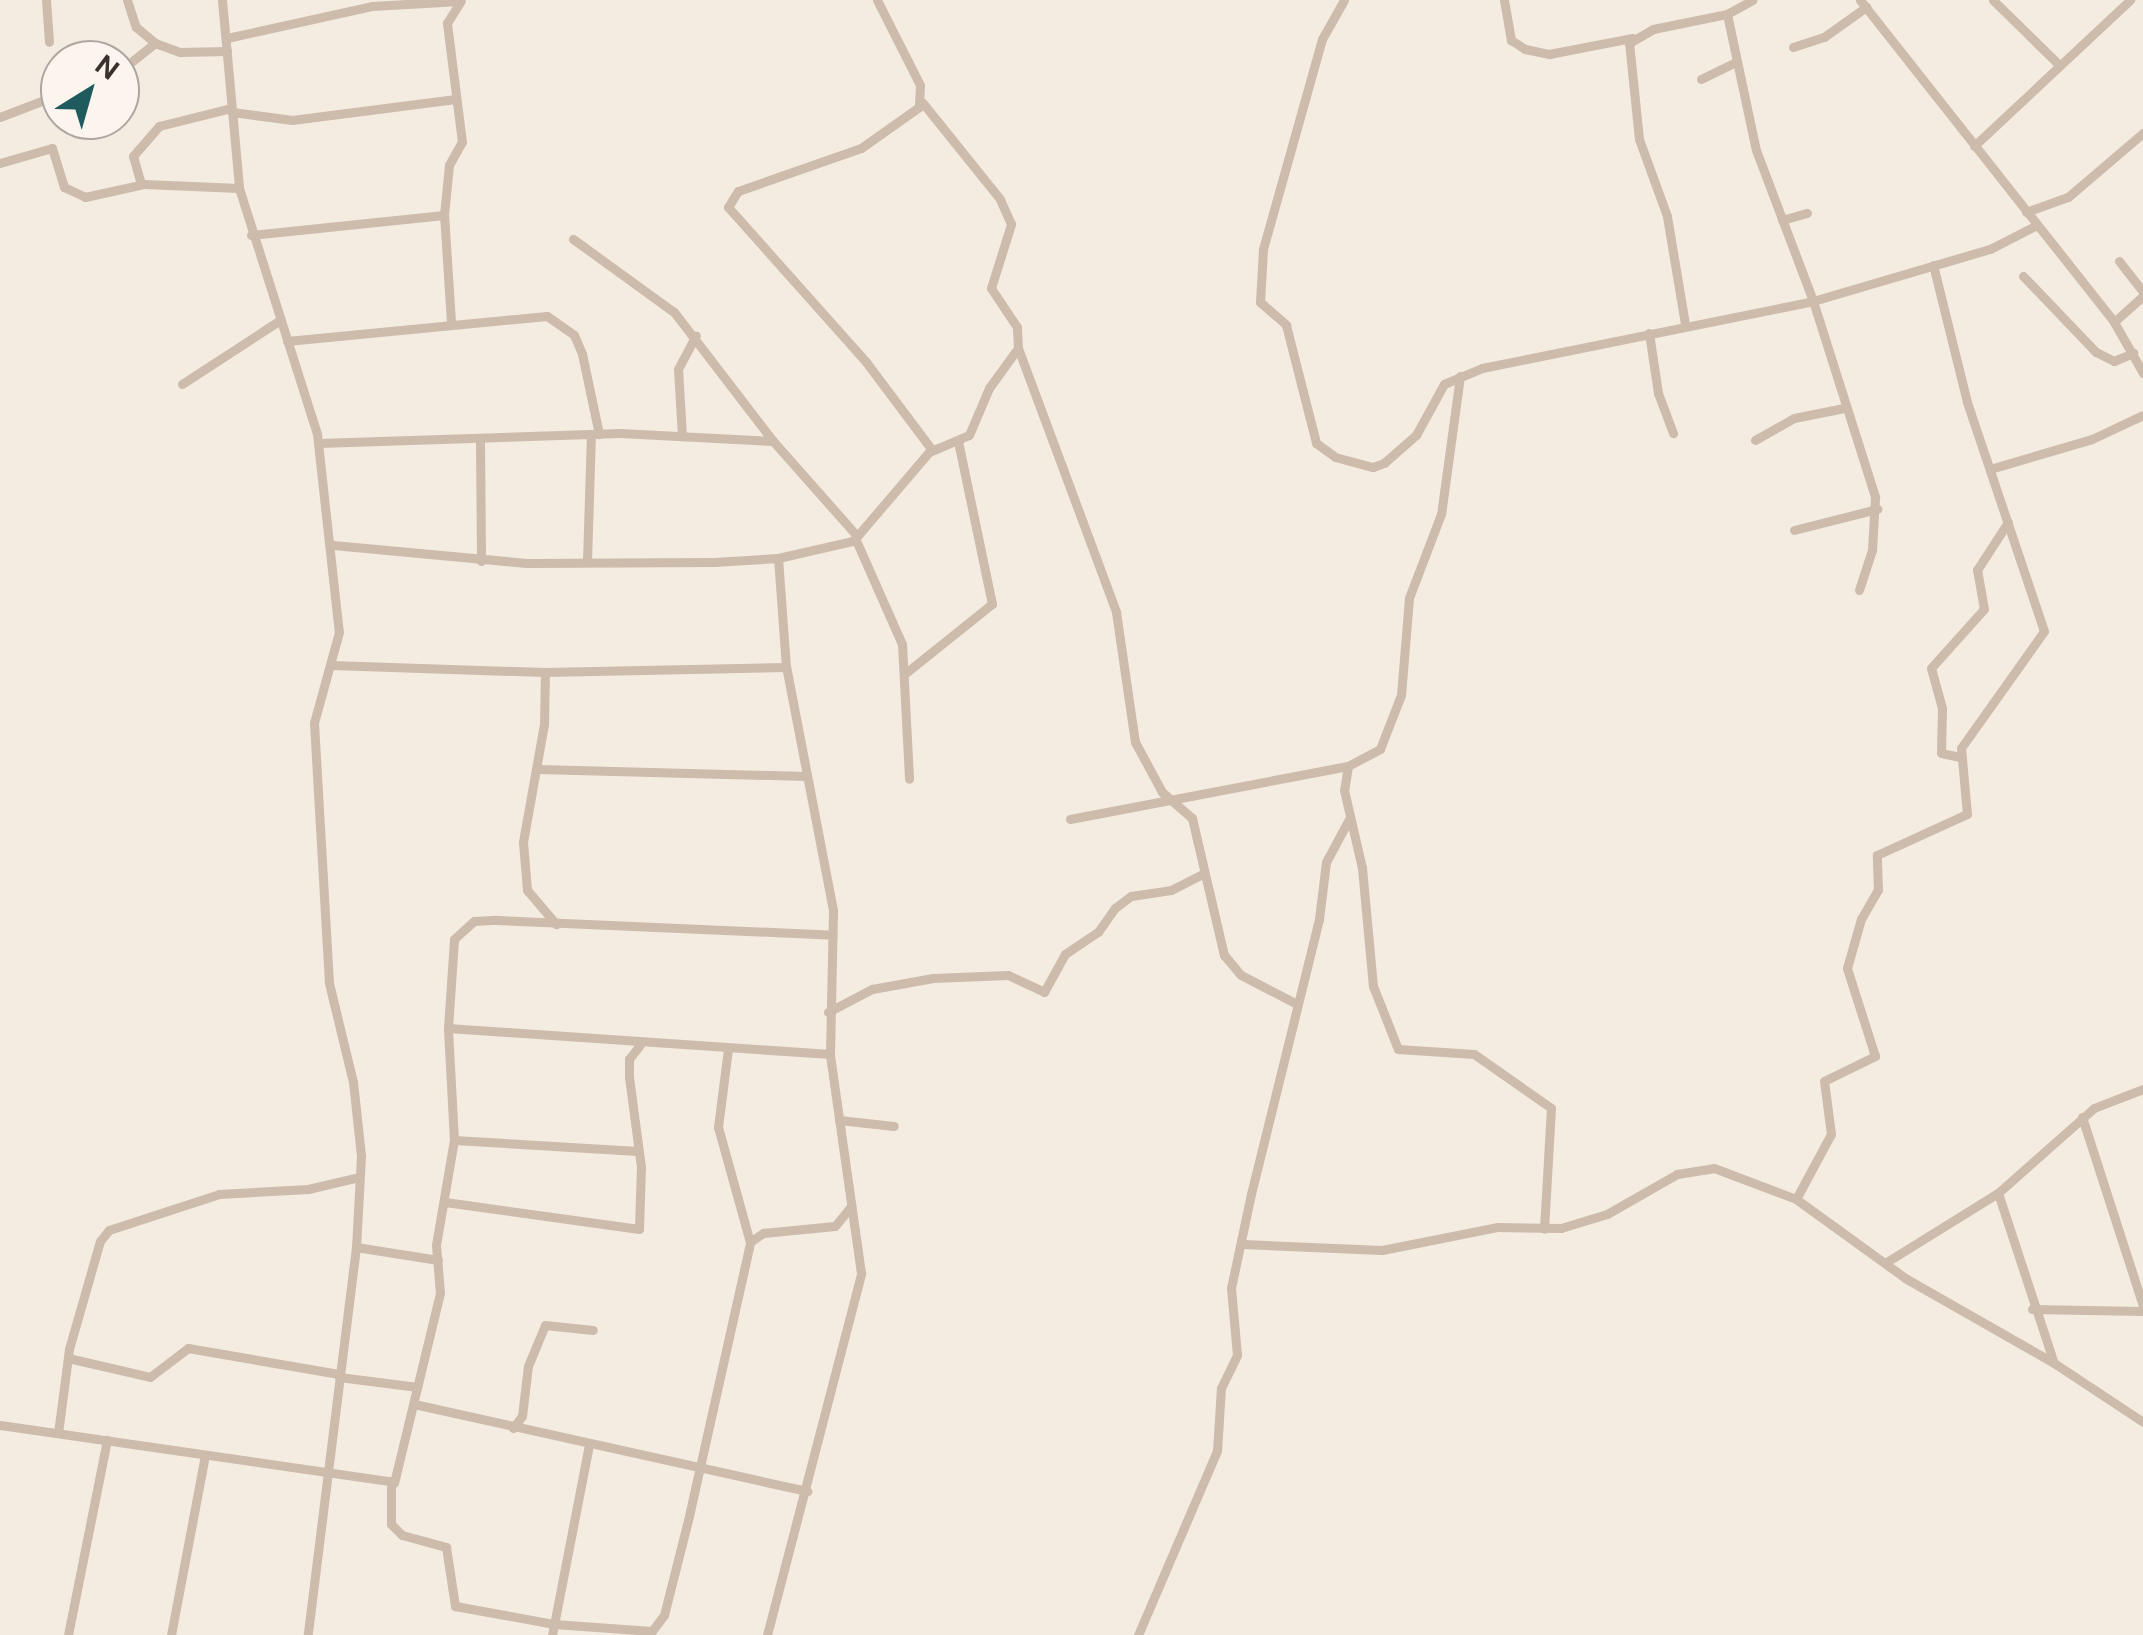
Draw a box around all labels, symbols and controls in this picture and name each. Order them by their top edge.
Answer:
north arrow [40,40,140,140]
text: N [88,46,126,88]

